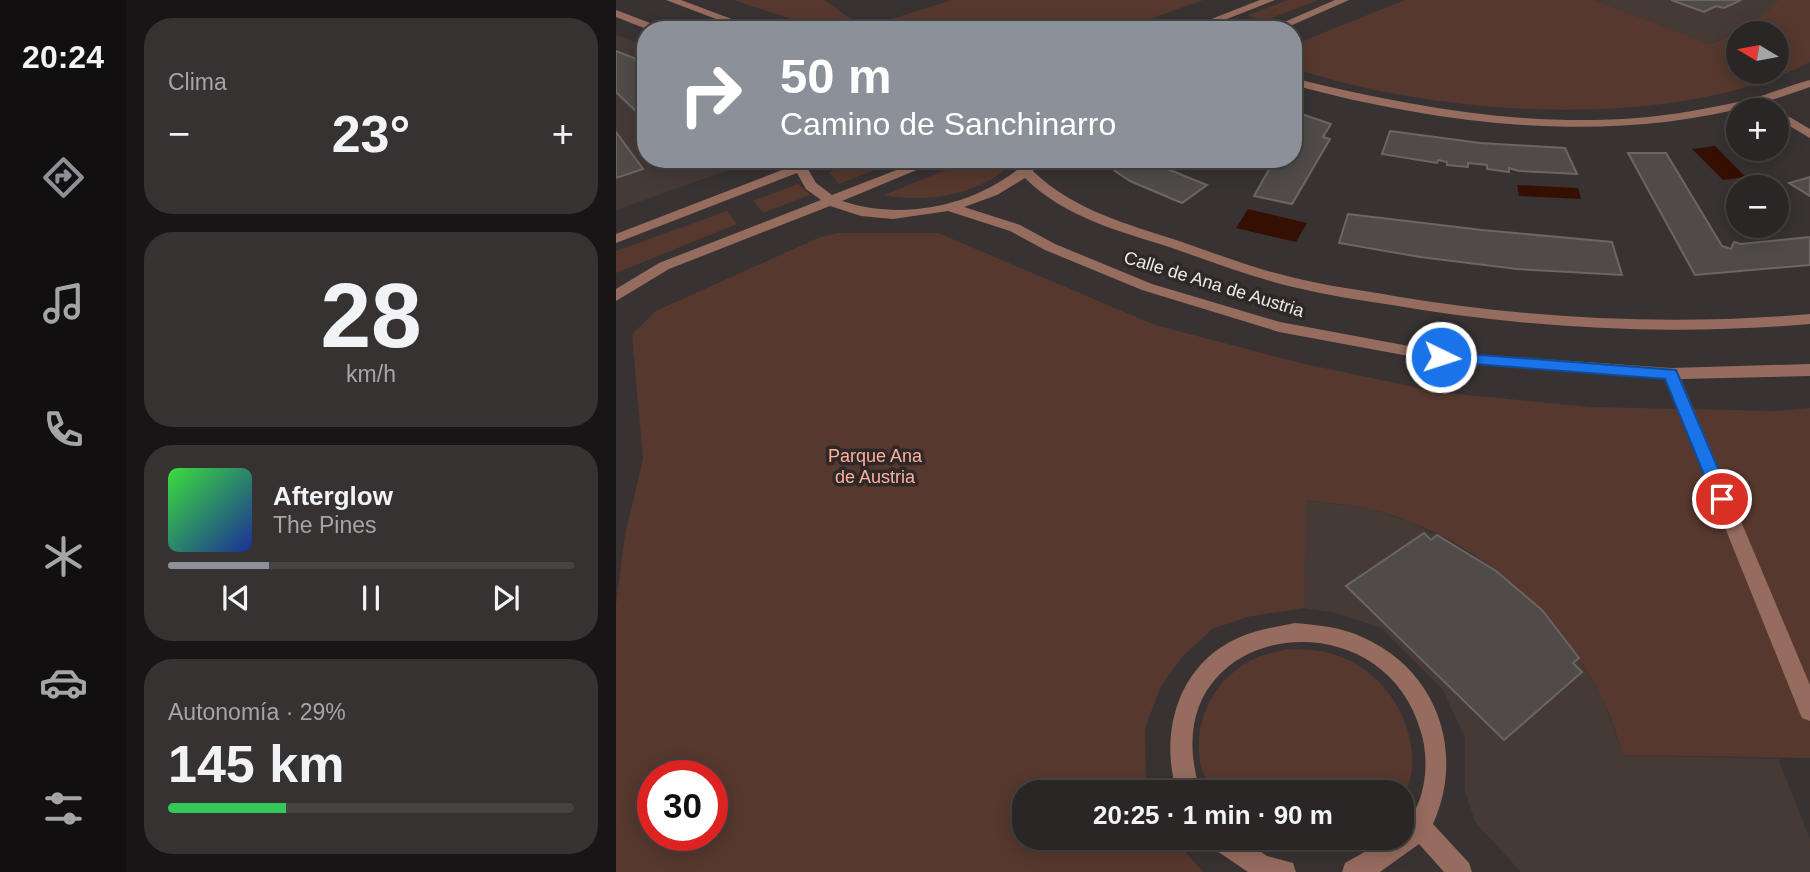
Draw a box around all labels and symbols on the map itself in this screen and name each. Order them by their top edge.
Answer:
north arrow [1726,21,1788,84]
street label: Calle de Ana de Austria [1122,247,1307,321]
position arrow [1404,320,1478,394]
park label: Parque Ana de Austria [828,446,923,487]
pin [1692,469,1752,529]
speed limit sign: 30 [637,760,728,851]

